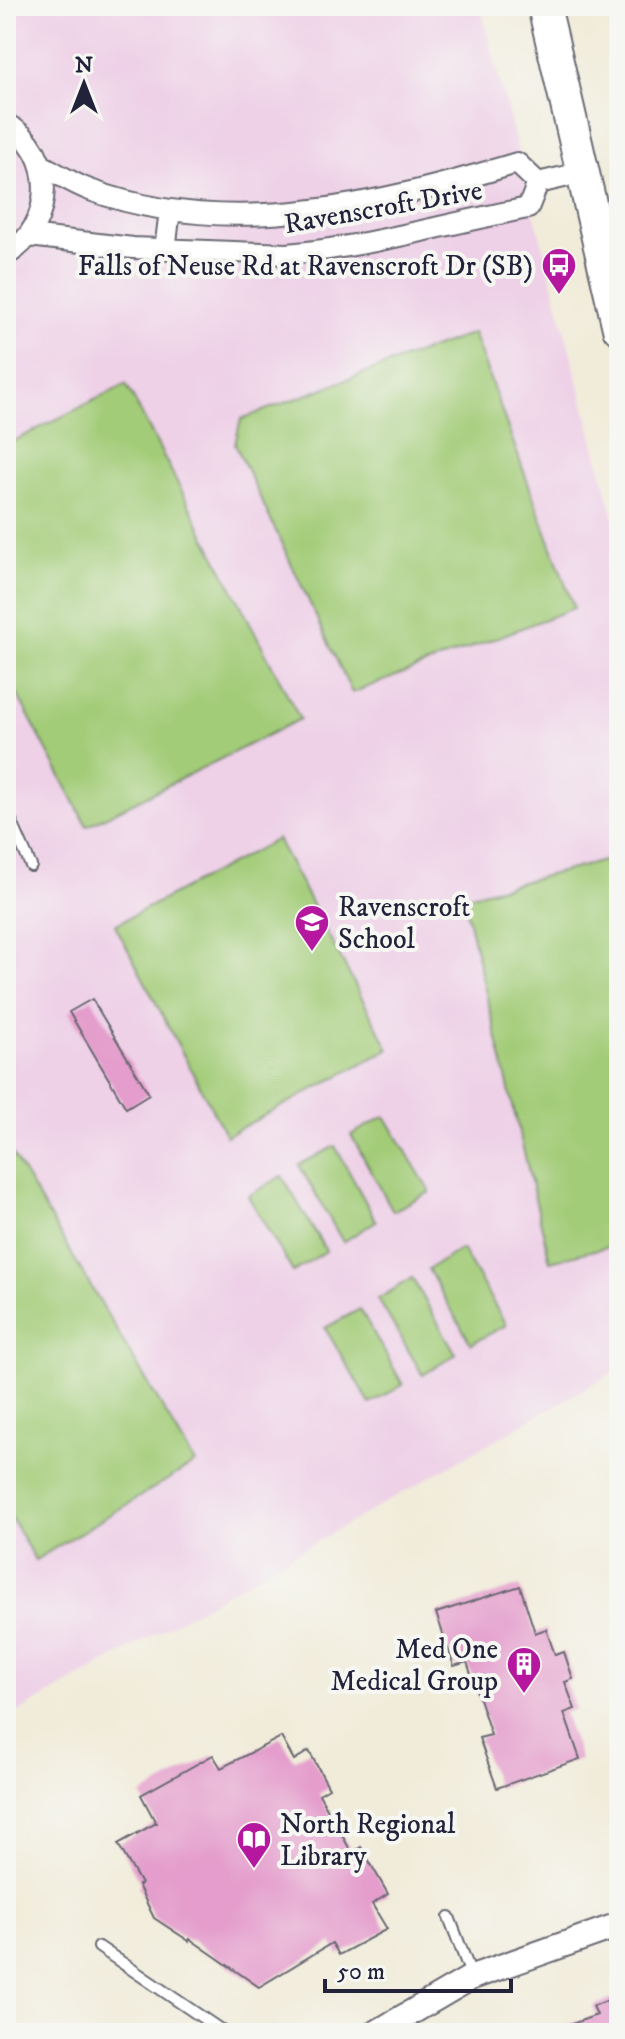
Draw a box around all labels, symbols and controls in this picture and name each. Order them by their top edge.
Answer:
north arrow [44,44,124,124]
text: N [75,52,93,79]
street label: Ravenscroft Drive [282,173,485,242]
bus stop icon: Falls of Neuse Rd at Ravenscroft Dr (SB) [540,246,578,296]
place label: Falls of Neuse Rd at Ravenscroft Dr (SB) [78,249,533,284]
place label: Ravenscroft School [338,890,470,957]
school or university icon: Ravenscroft School [293,903,331,953]
place label: Med One Medical Group [330,1632,498,1699]
building icon: Med One Medical Group [505,1645,543,1695]
place label: North Regional Library [280,1807,456,1874]
library icon: North Regional Library [235,1820,273,1870]
scale bar [325,1943,511,1993]
text: 50 m [337,1957,385,1987]

